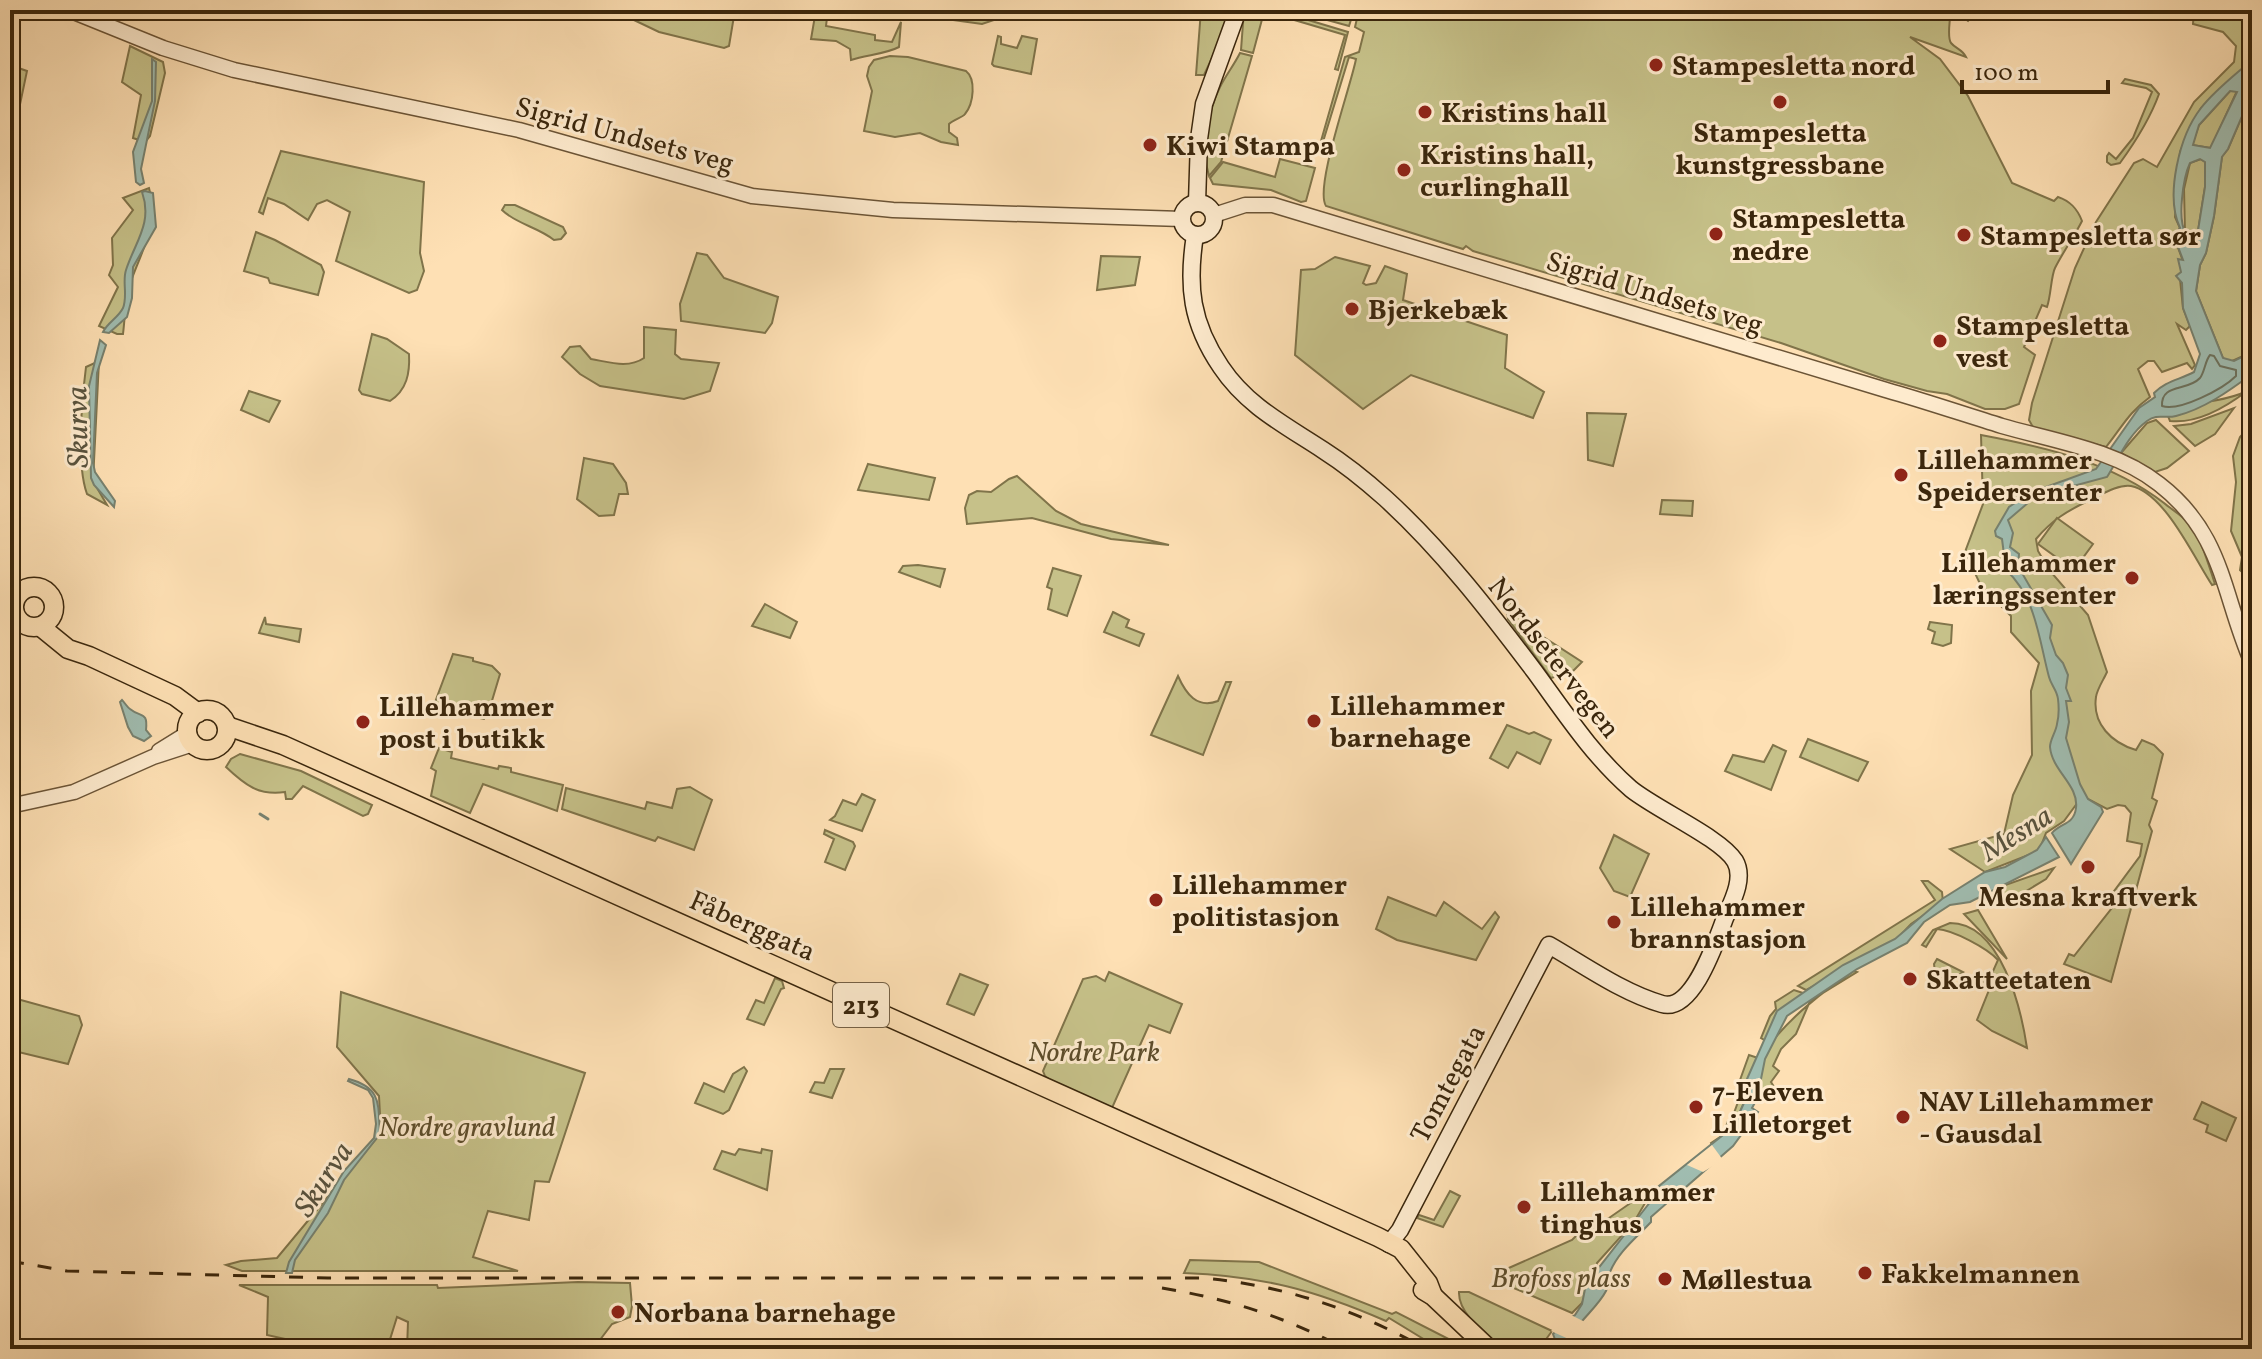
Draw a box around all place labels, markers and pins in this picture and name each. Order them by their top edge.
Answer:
place label: Stampesletta nord [1672,48,1915,87]
marker: Stampesletta nord [1647,56,1665,74]
marker: Stampesletta kunstgressbane [1771,93,1789,111]
place label: Kristins hall [1441,95,1607,134]
marker: Kristins hall [1416,103,1434,121]
place label: Stampesletta kunstgressbane [1676,115,1884,186]
place label: Kiwi Stampa [1166,128,1335,167]
marker: Kiwi Stampa [1141,136,1159,154]
place label: Kristins hall, curlinghall [1420,137,1594,208]
marker: Kristins hall, curlinghall [1395,161,1413,179]
place label: Stampesletta nedre [1732,201,1905,272]
place label: Stampesletta sør [1980,218,2201,257]
marker: Stampesletta nedre [1707,225,1725,243]
marker: Stampesletta sør [1955,226,1973,244]
place label: Bjerkebæk [1368,292,1508,331]
marker: Bjerkebæk [1343,300,1361,318]
place label: Stampesletta vest [1956,308,2129,379]
marker: Stampesletta vest [1931,332,1949,350]
place label: Lillehammer Speidersenter [1917,442,2102,513]
marker: Lillehammer Speidersenter [1892,466,1910,484]
place label: Lillehammer læringssenter [1933,545,2116,616]
marker: Lillehammer læringssenter [2123,569,2141,587]
place label: Lillehammer barnehage [1330,688,1505,759]
place label: Lillehammer post i butikk [379,689,554,760]
marker: Lillehammer barnehage [1305,712,1323,730]
marker: Lillehammer post i butikk [354,713,372,731]
marker: Mesna kraftverk [2079,858,2097,876]
place label: Lillehammer politistasjon [1172,867,1347,938]
place label: Mesna kraftverk [1978,879,2198,918]
place label: Lillehammer brannstasjon [1630,889,1807,960]
marker: Lillehammer politistasjon [1147,891,1165,909]
marker: Lillehammer brannstasjon [1605,913,1623,931]
place label: Skatteetaten [1926,962,2092,1001]
marker: Skatteetaten [1901,970,1919,988]
place label: 7-Eleven Lilletorget [1712,1074,1852,1145]
place label: NAV Lillehammer - Gausdal [1919,1084,2153,1155]
marker: 7-Eleven Lilletorget [1687,1098,1705,1116]
marker: NAV Lillehammer - Gausdal [1894,1108,1912,1126]
place label: Lillehammer tinghus [1540,1174,1715,1245]
marker: Lillehammer tinghus [1515,1198,1533,1216]
place label: Fakkelmannen [1881,1256,2080,1295]
place label: Møllestua [1681,1262,1812,1301]
marker: Fakkelmannen [1856,1264,1874,1282]
marker: Møllestua [1656,1270,1674,1288]
place label: Norbana barnehage [634,1295,896,1334]
marker: Norbana barnehage [609,1303,627,1321]

